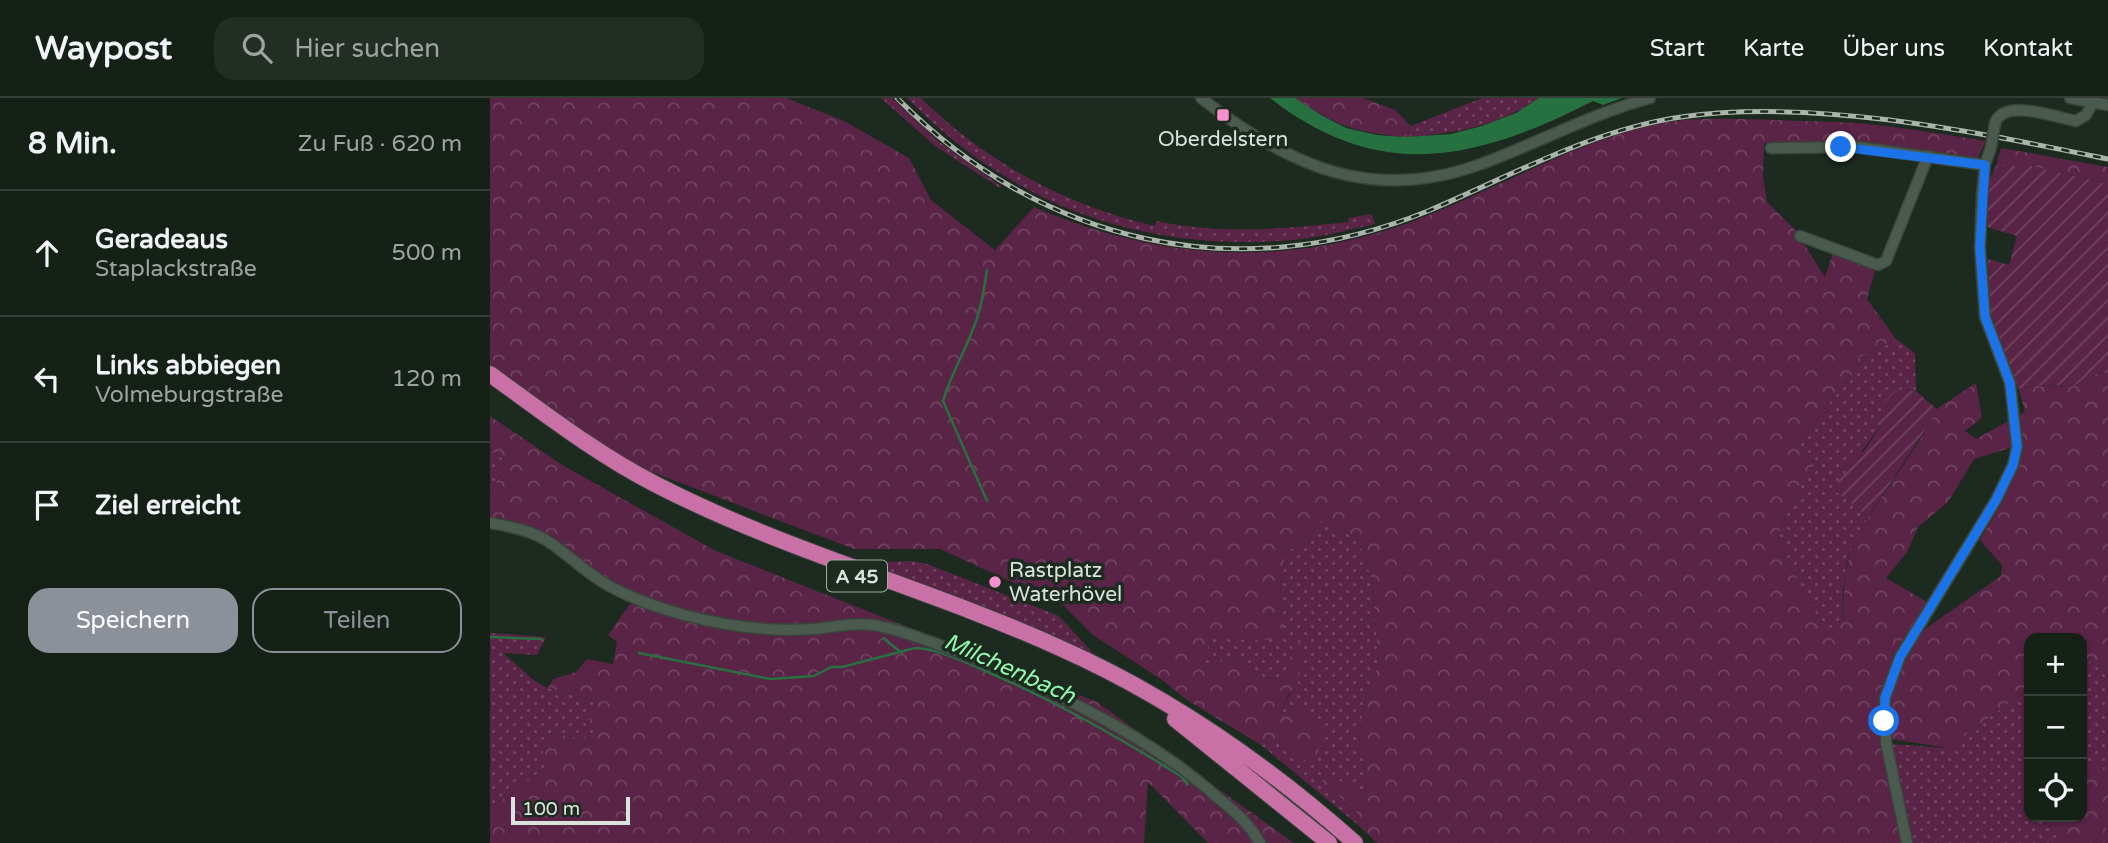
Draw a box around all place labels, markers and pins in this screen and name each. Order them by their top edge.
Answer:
marker: Oberdelstern [1215,107,1231,123]
place label: Oberdelstern [1158,127,1288,152]
place label: Rastplatz Waterhövel [1009,558,1122,607]
marker: Rastplatz Waterhövel [987,574,1003,590]

